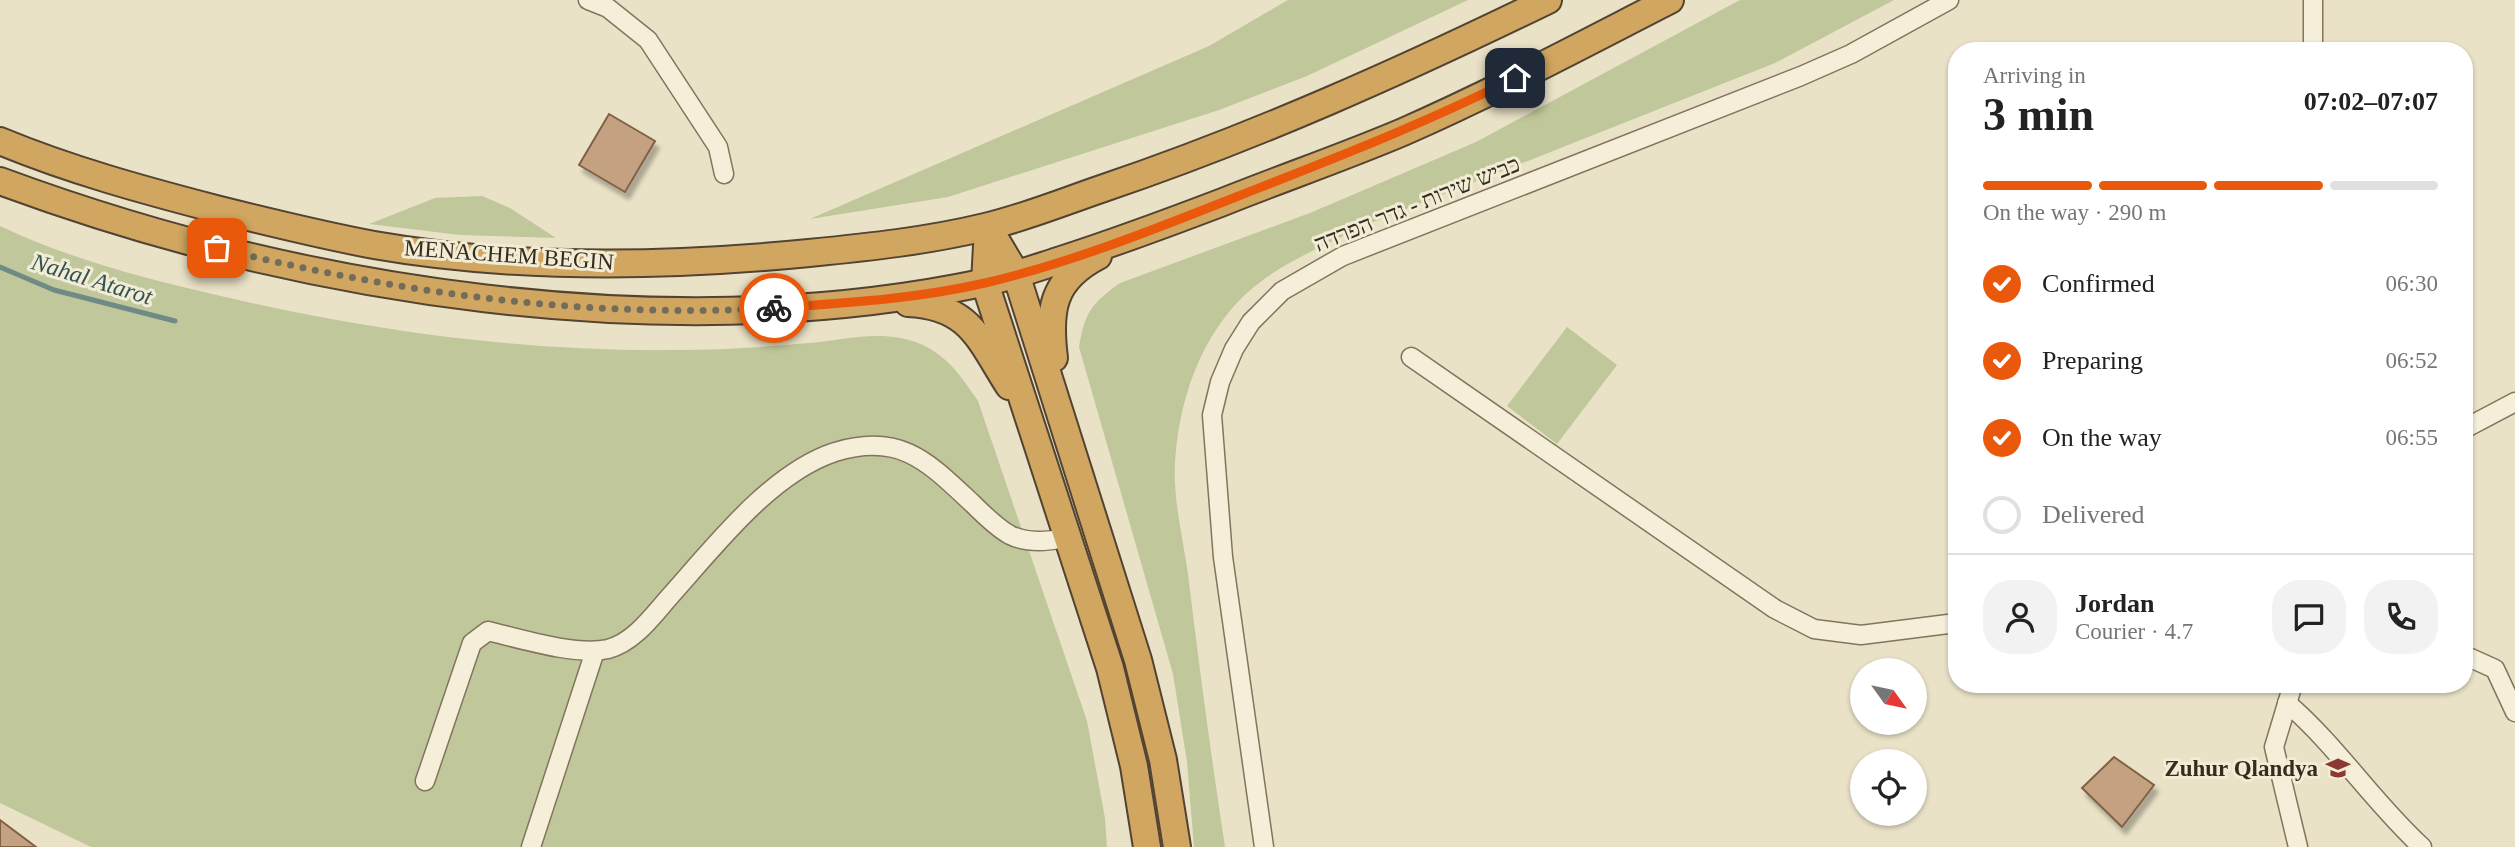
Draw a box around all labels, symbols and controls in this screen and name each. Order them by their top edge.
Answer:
pin [1485,48,1545,108]
icon: home [1496,59,1534,97]
text: Arriving in [1983,63,2086,88]
text: 07:02–07:07 [2304,87,2438,116]
text: 3 min [1983,89,2094,140]
street label: כביש שירות - גדר הפרדה [1310,151,1524,257]
text: On the way · 290 m [1983,200,2166,225]
pin [187,218,247,278]
icon: bag [198,229,236,267]
street label: MENACHEM BEGIN [403,235,615,275]
water label: Nahal Atarot [28,248,157,310]
icon: check [1983,265,2021,303]
text: Confirmed [2042,269,2155,298]
text: 06:30 [2386,271,2438,296]
courier [739,273,809,343]
icon: bike [755,289,793,327]
icon: check [1983,342,2021,380]
text: Preparing [2042,346,2143,375]
text: 06:52 [2386,348,2438,373]
icon: check [1983,419,2021,457]
text: On the way [2042,423,2162,452]
text: 06:55 [2386,425,2438,450]
text: Delivered [2042,500,2145,529]
button: person [1983,580,2057,654]
button: chat [2272,580,2346,654]
button: phone [2364,580,2438,654]
text: Jordan [2075,589,2154,618]
text: Courier · 4.7 [2075,619,2193,644]
north arrow [1850,658,1927,735]
map controls [1850,658,1927,826]
button: locate [1850,749,1927,826]
school or university icon: Zuhur Qlandya [2324,754,2352,782]
place label: Zuhur Qlandya [2164,756,2318,781]

